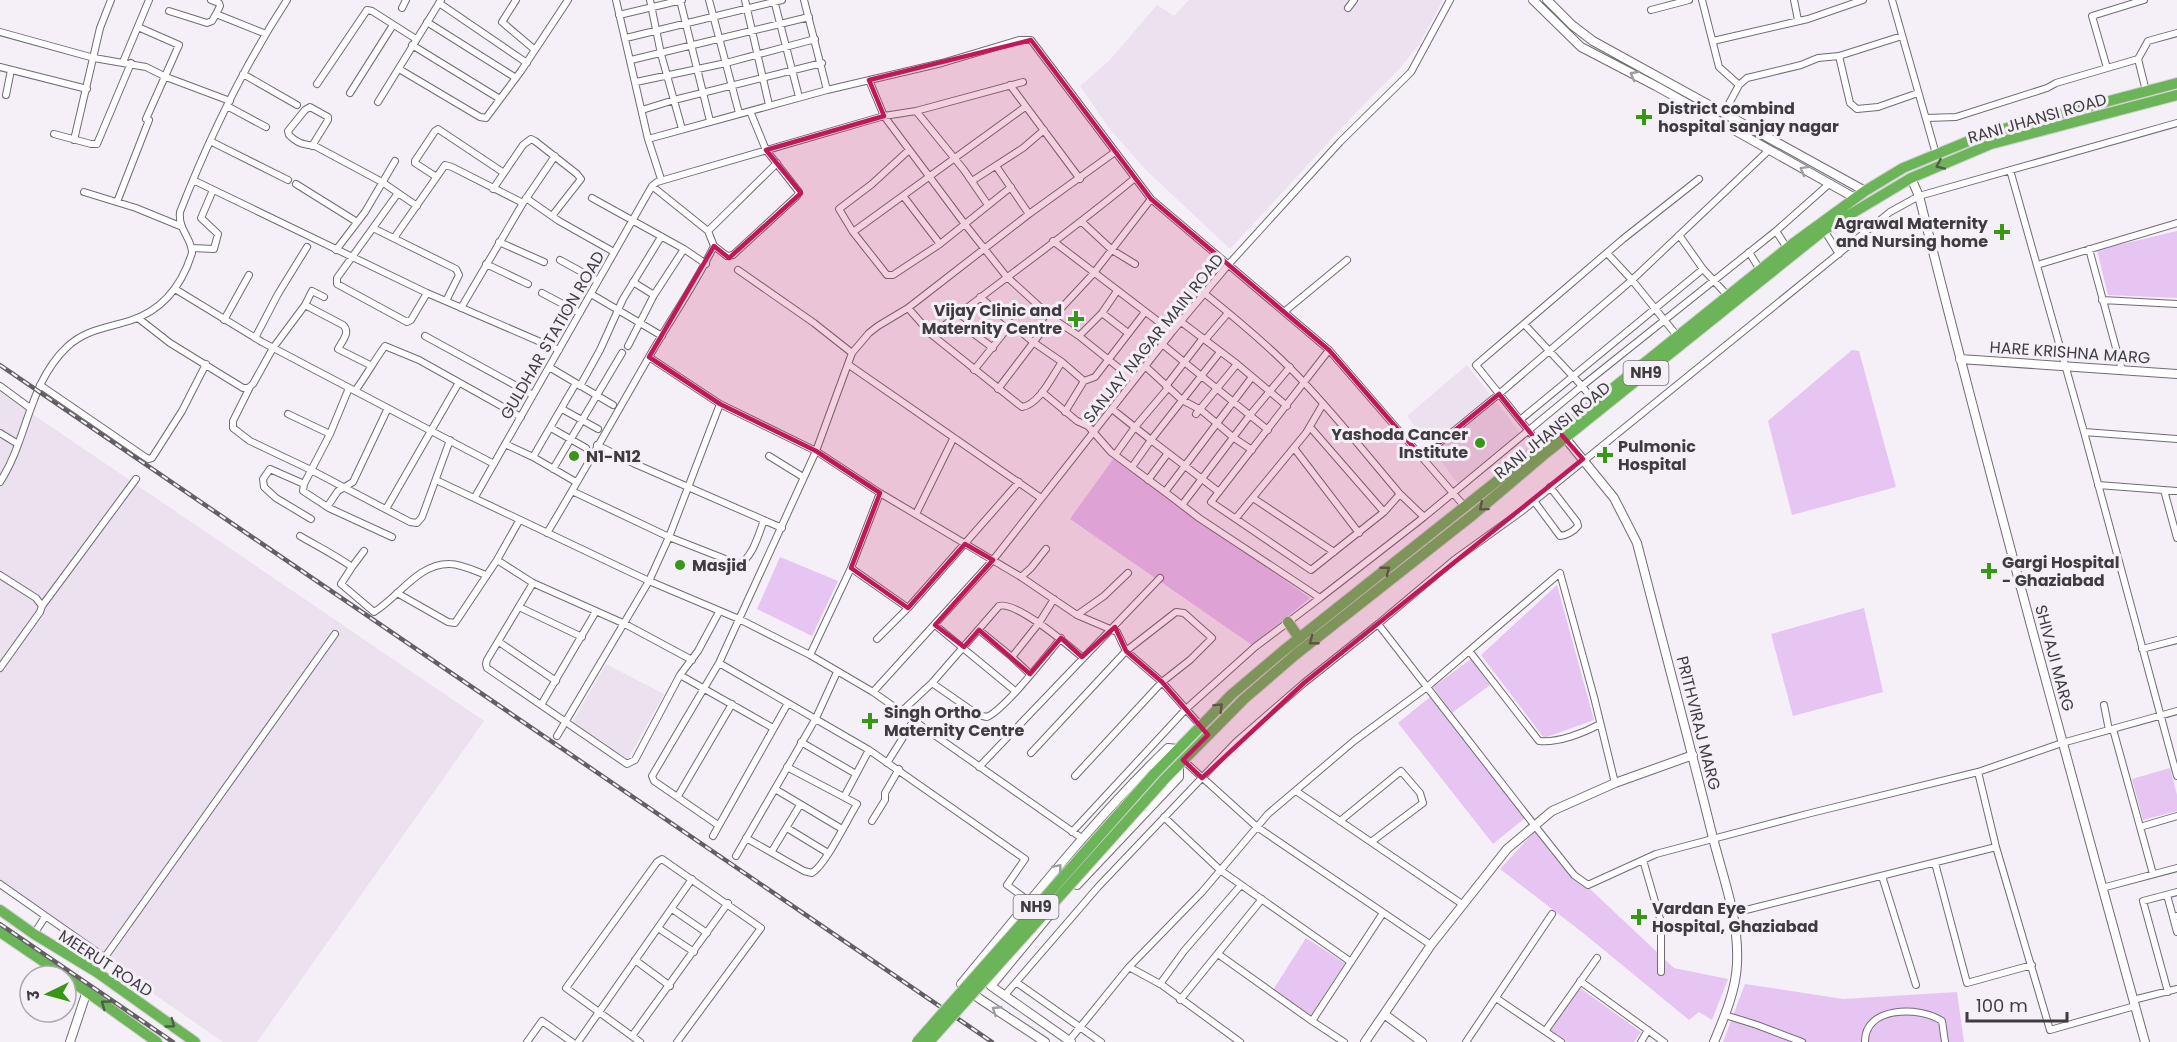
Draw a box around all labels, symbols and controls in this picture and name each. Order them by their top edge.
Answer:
one-way arrow [1629,70,1640,82]
street label: RANI JHANSI ROAD [1965,88,2109,149]
place label: District combind hospital sanjay nagar [1658,97,1839,138]
marker: District combind hospital sanjay nagar [1635,108,1653,126]
one-way arrow [1935,158,1946,170]
one-way arrow [1800,165,1810,177]
place label: Agrawal Maternity and Nursing home [1834,212,1989,253]
marker: Agrawal Maternity and Nursing home [1993,223,2011,241]
street label: GULDHAR STATION ROAD [495,247,610,424]
street label: SANJAY NAGAR MAIN ROAD [1078,249,1229,428]
place label: Vijay Clinic and Maternity Centre [922,299,1062,340]
marker: Vijay Clinic and Maternity Centre [1067,310,1085,328]
street label: HARE KRISHNA MARG [1989,335,2151,370]
road number: NH9 [1624,361,1668,385]
street label: RANI JHANSI ROAD [1489,376,1615,484]
place label: Yashoda Cancer Institute [1331,423,1468,464]
place label: Pulmonic Hospital [1618,435,1696,476]
marker: Yashoda Cancer Institute [1473,436,1487,450]
place label: N1-N12 [586,445,641,468]
marker: Pulmonic Hospital [1596,446,1614,464]
marker: N1-N12 [567,449,581,463]
one-way arrow [1479,500,1490,511]
place label: Gargi Hospital - Ghaziabad [2002,551,2119,592]
place label: Masjid [692,554,747,577]
marker: Masjid [673,558,687,572]
marker: Gargi Hospital - Ghaziabad [1980,562,1998,580]
one-way arrow [1379,566,1390,577]
street label: SHIVAJI MARG [2029,602,2080,714]
one-way arrow [1309,634,1320,645]
street label: PRITHVIRAJ MARG [1671,654,1726,793]
place label: Singh Ortho Maternity Centre [884,701,1024,742]
one-way arrow [1212,703,1222,714]
marker: Singh Ortho Maternity Centre [861,712,879,730]
one-way arrow [1051,864,1062,875]
road number: NH9 [1014,895,1058,919]
place label: Vardan Eye Hospital, Ghaziabad [1652,897,1818,938]
marker: Vardan Eye Hospital, Ghaziabad [1630,908,1648,926]
street label: MEERUT ROAD [54,924,157,1002]
north arrow [18,964,78,1024]
scale bar [1967,985,2068,1023]
text: उ [22,989,45,1002]
text: 100 m [1976,993,2028,1018]
one-way arrow [100,1000,111,1011]
one-way arrow [991,1006,1002,1017]
one-way arrow [164,1017,175,1028]

